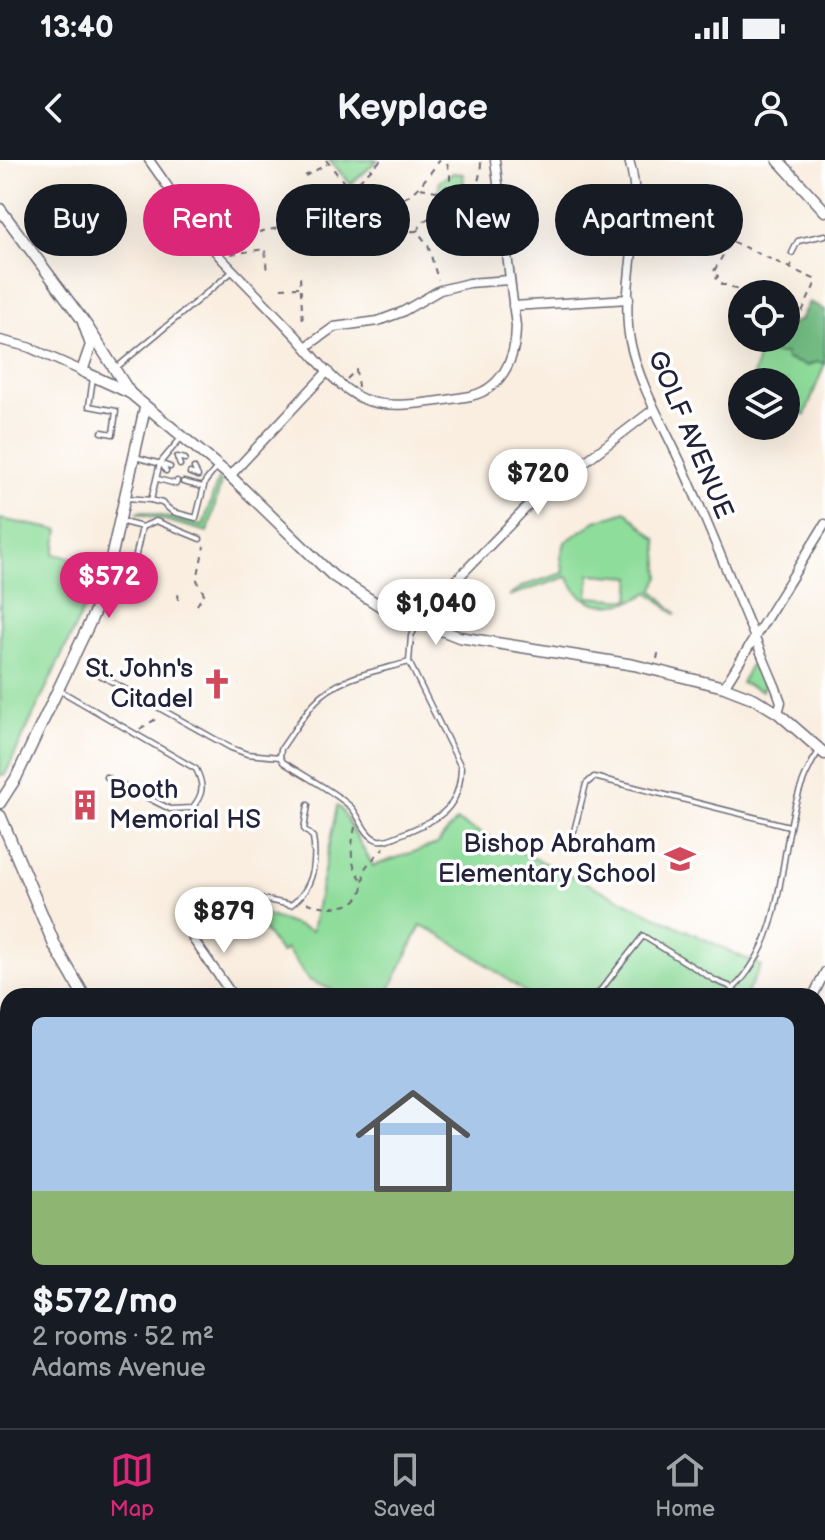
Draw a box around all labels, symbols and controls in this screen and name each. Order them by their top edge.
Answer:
text: 13:40 [40,10,114,46]
icon: back [32,86,76,130]
icon: person [749,86,793,130]
text: Keyplace [337,87,488,130]
chip: Buy [24,184,127,256]
chip: Rent [143,184,260,256]
chip: Filters [276,184,410,256]
chip: New [426,184,539,256]
chip: Apartment [555,184,743,256]
map controls [728,280,800,440]
button: locate [728,280,800,352]
street label: GOLF AVENUE [641,346,739,524]
button: layers [728,368,800,440]
pin: $720 [491,449,585,517]
text: $720 [507,459,569,490]
pin: $572 [62,552,156,620]
text: $572 [78,562,140,593]
pin: $1,040 [371,579,501,647]
text: $1,040 [395,589,477,620]
place label: St. John's Citadel [85,654,193,715]
church icon: St. John's Citadel [200,667,234,701]
place label: Booth Memorial HS [109,775,261,836]
building icon: Booth Memorial HS [68,788,102,822]
place label: Bishop Abraham Elementary School [438,829,656,890]
school or university icon: Bishop Abraham Elementary School [663,842,697,876]
pin: $879 [177,887,271,955]
text: $879 [193,897,255,928]
icon: home [341,1069,485,1213]
text: $572/mo [32,1281,177,1322]
text: 2 rooms · 52 m² [32,1322,214,1353]
text: Adams Avenue [32,1353,206,1384]
tab: Map [110,1448,154,1523]
tab: Saved [374,1448,436,1523]
tab: Home [655,1448,715,1523]

